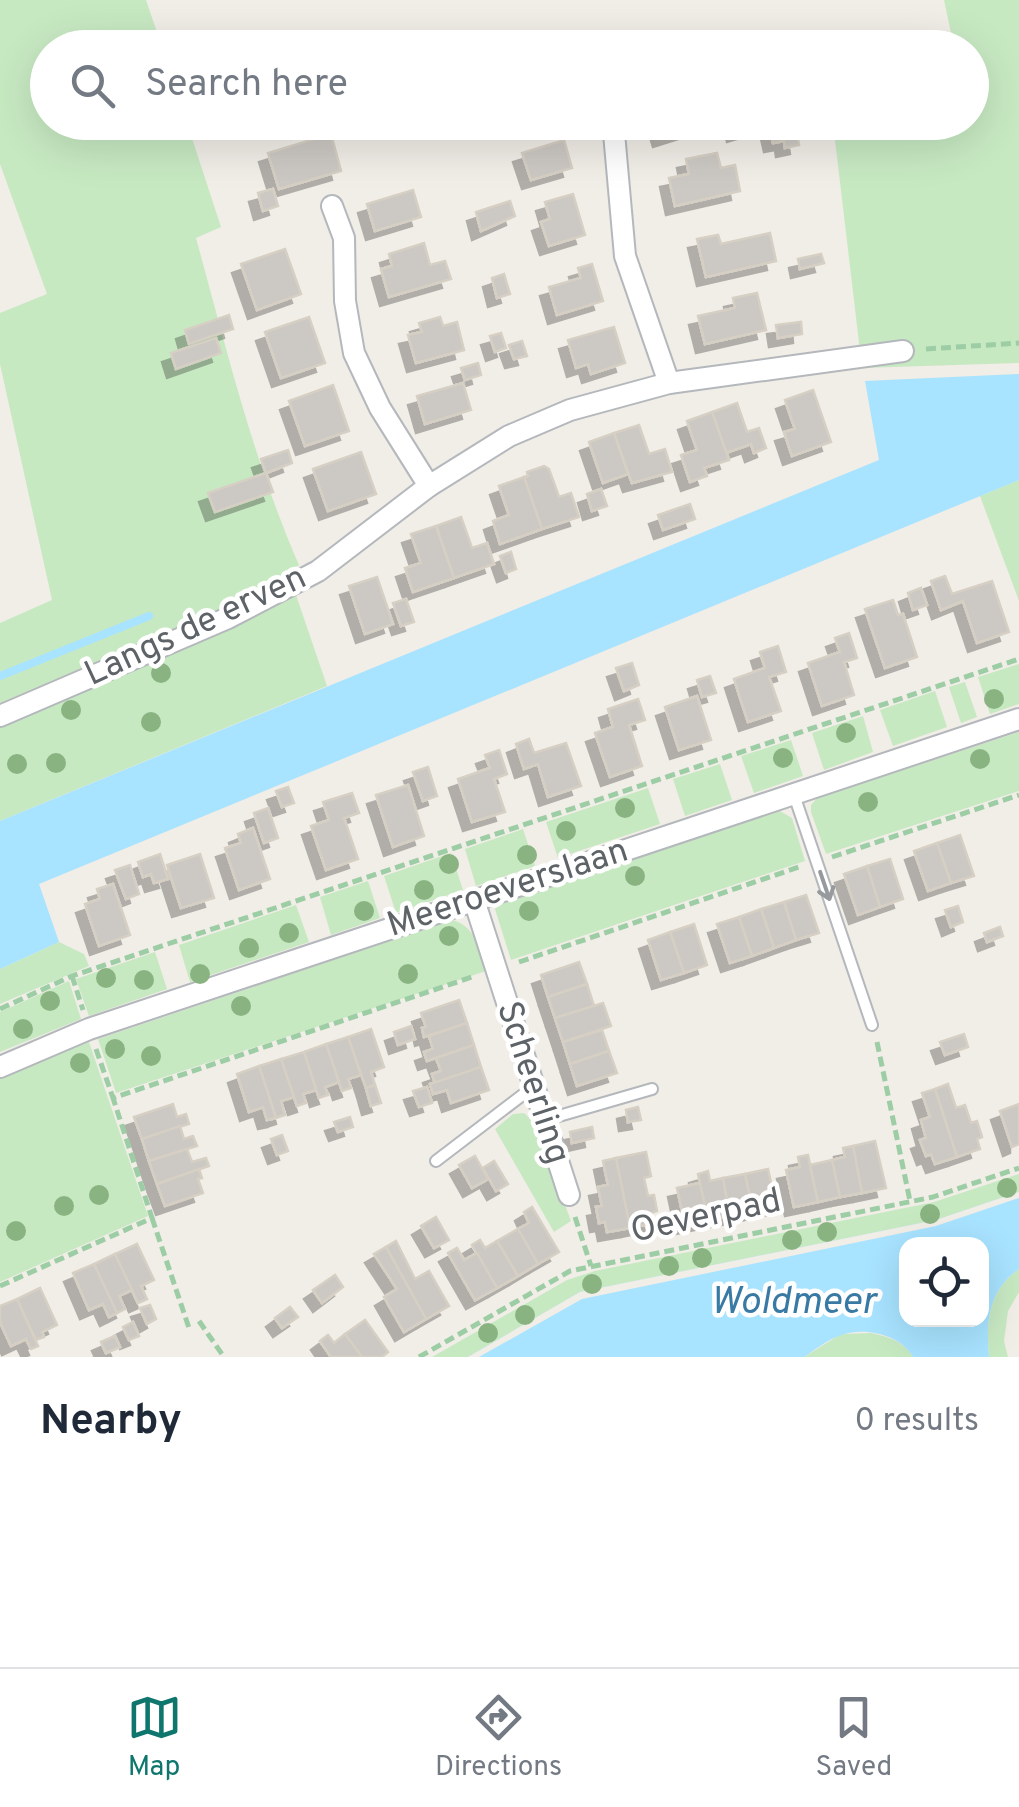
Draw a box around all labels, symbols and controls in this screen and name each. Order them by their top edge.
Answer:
search box [30,30,989,140]
icon: search [65,58,120,113]
text: Search here [145,61,348,110]
street label: Langs de erven [78,556,314,698]
street label: Meeroeverslaan [382,829,634,949]
one-way arrow [817,870,835,901]
street label: Scheerling [485,996,579,1170]
street label: Oeverpad [627,1180,785,1254]
map controls [899,1237,989,1327]
button: locate [899,1237,989,1327]
water label: Woldmeer [710,1279,878,1328]
text: Nearby [40,1396,182,1449]
text: 0 results [854,1402,979,1442]
tab: Map [127,1690,182,1786]
tab: Directions [435,1690,562,1786]
tab: Saved [815,1690,892,1786]

